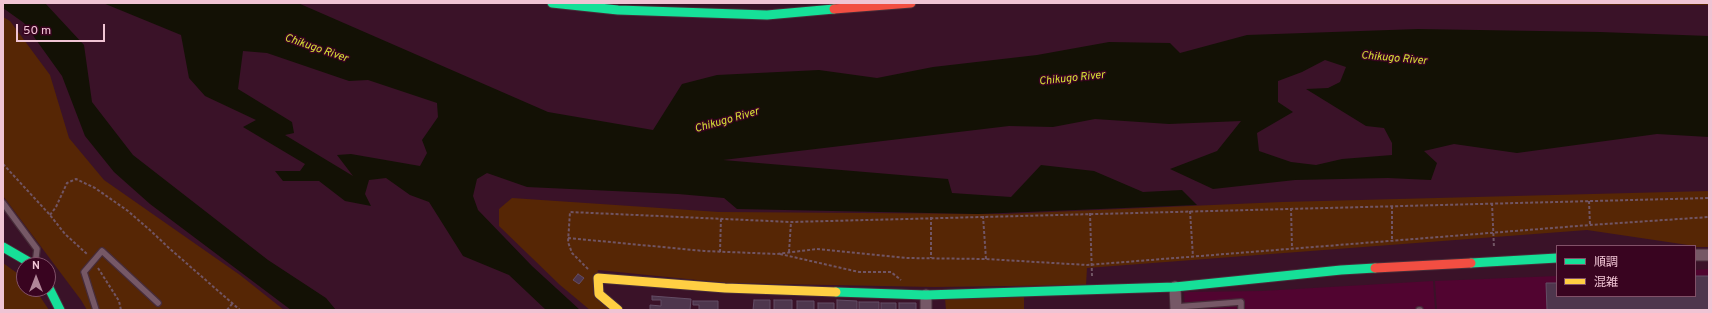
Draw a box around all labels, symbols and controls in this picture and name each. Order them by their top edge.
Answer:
scale bar [18,16,107,42]
text: 50 m [23,23,51,39]
water label: Chikugo River [283,32,349,66]
water label: Chikugo River [1360,50,1428,68]
water label: Chikugo River [1038,69,1106,89]
water label: Chikugo River [693,106,761,136]
legend [1556,245,1696,297]
text: 順調 [1594,255,1618,271]
north arrow [16,257,56,297]
text: N [32,259,40,273]
text: 混雑 [1594,275,1618,291]

